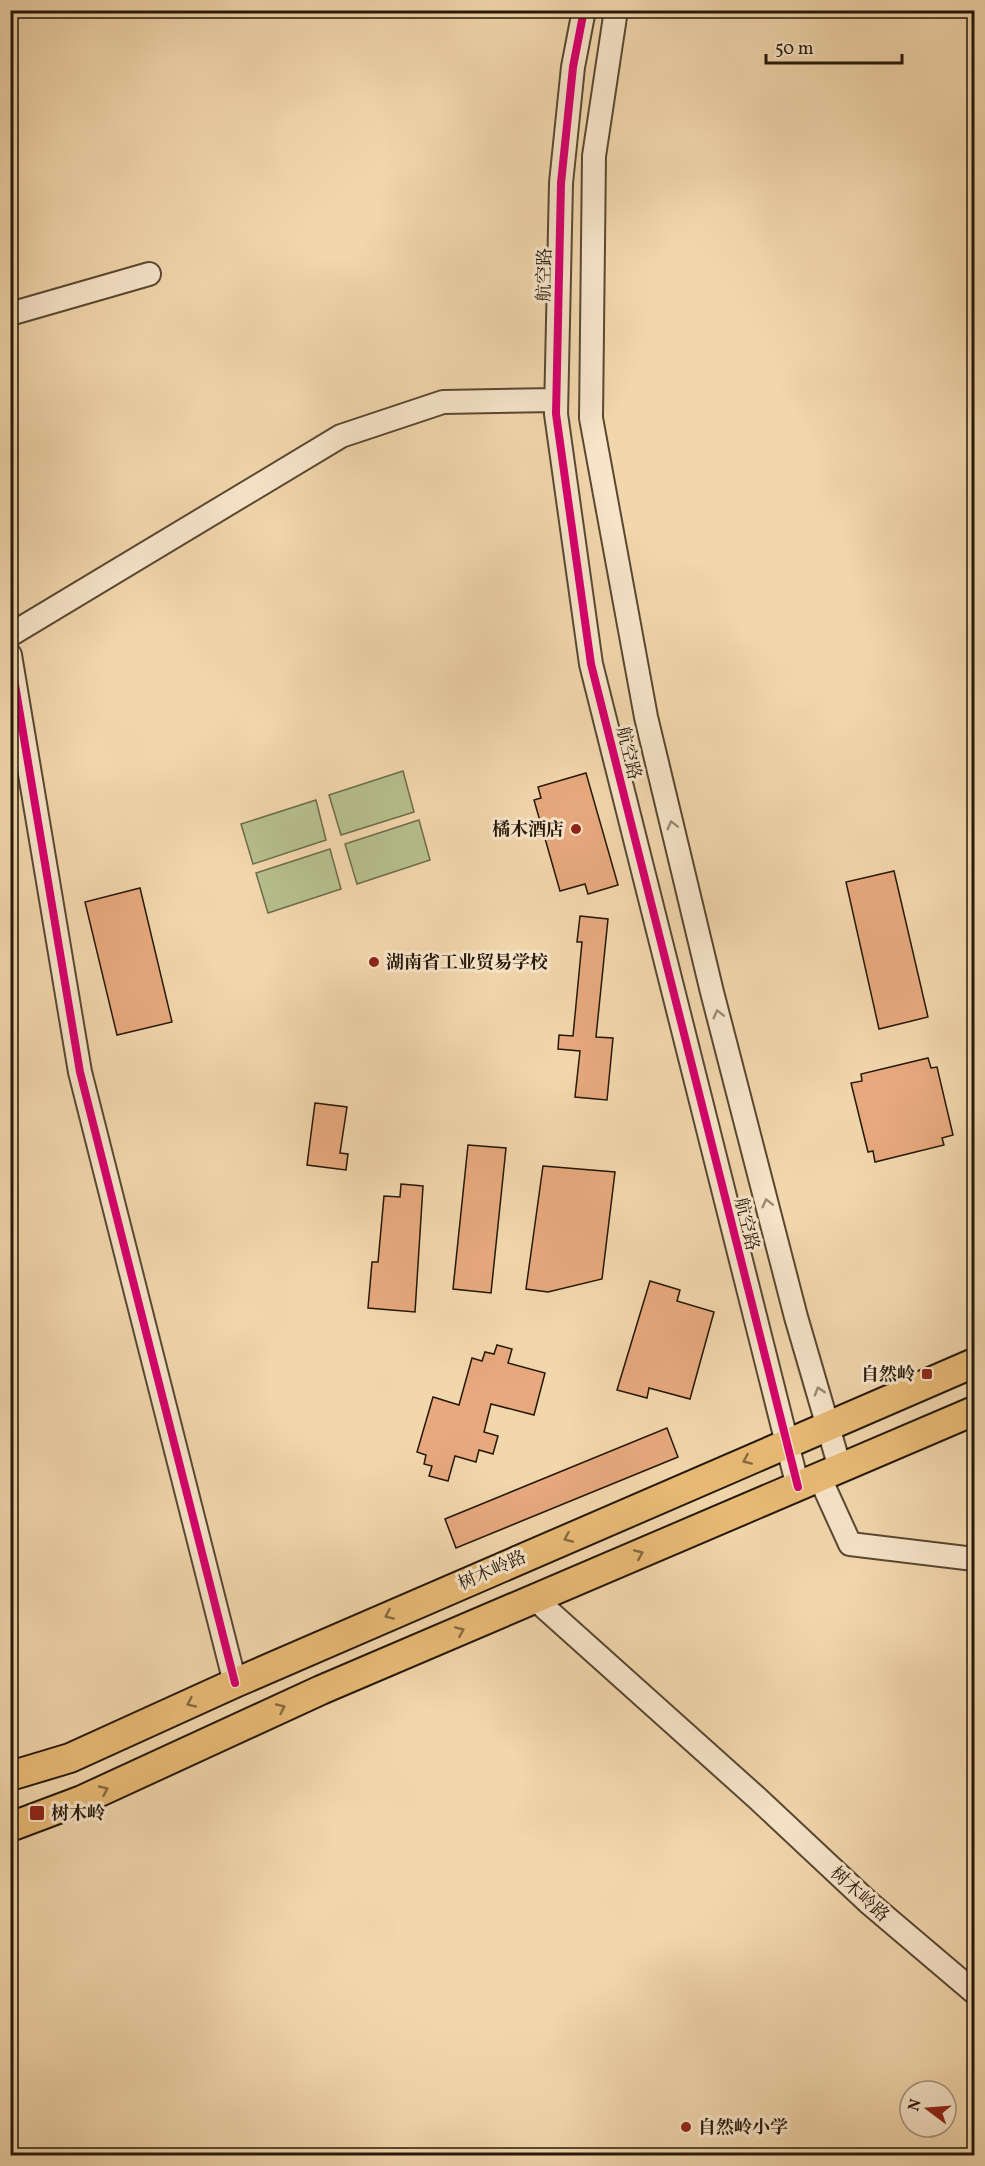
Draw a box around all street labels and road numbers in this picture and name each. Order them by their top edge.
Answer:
street label: 航空路 [533,248,558,302]
street label: 航空路 [609,724,646,783]
street label: 航空路 [727,1195,764,1254]
street label: 树木岭路 [455,1545,531,1597]
street label: 树木岭路 [824,1862,894,1928]

